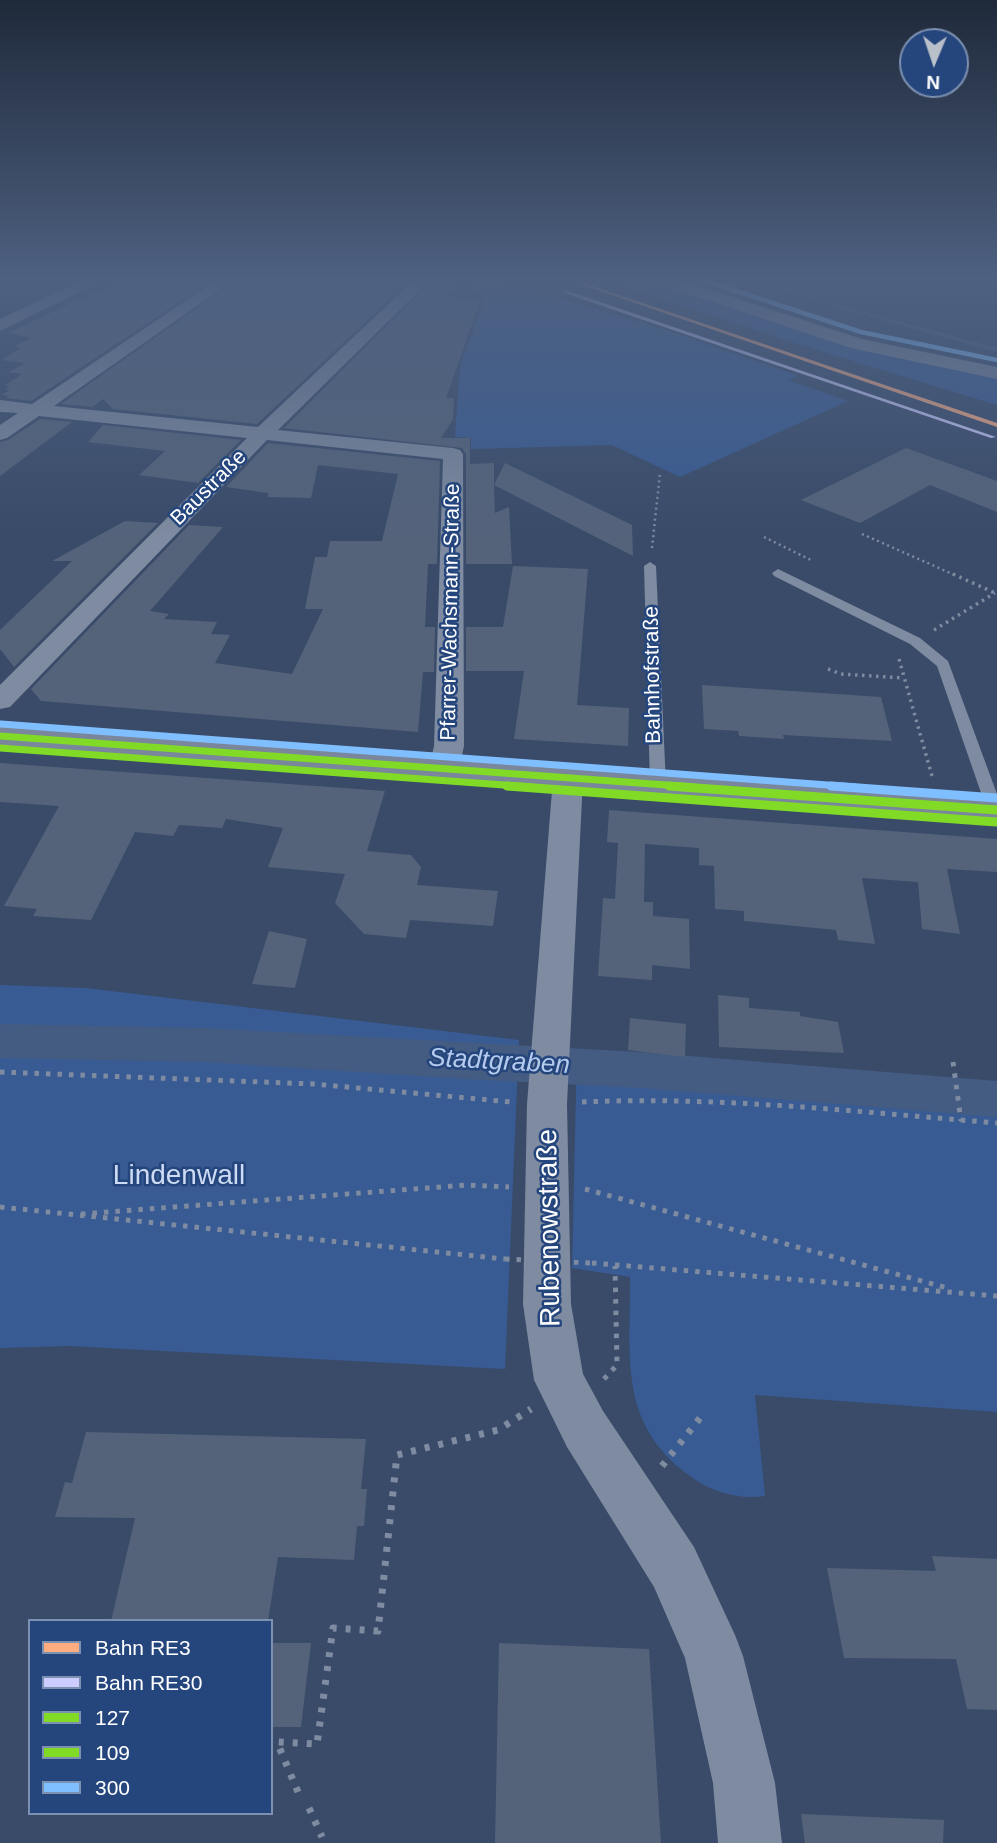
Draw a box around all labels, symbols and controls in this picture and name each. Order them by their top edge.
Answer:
north arrow [899,28,969,98]
text: N [926,72,941,93]
street label: Baustraße [166,445,252,531]
street label: Pfarrer-Wachsmann-Straße [436,483,466,741]
street label: Bahnhofstraße [639,606,667,744]
water label: Stadtgraben [427,1043,571,1081]
street label: Rubenowstraße [531,1129,569,1327]
park label: Lindenwall [113,1159,245,1193]
legend [28,1619,273,1815]
text: Bahn RE3 [95,1636,191,1659]
text: Bahn RE30 [95,1671,202,1694]
text: 127 [95,1706,130,1729]
text: 109 [95,1741,130,1764]
text: 300 [95,1776,130,1799]

